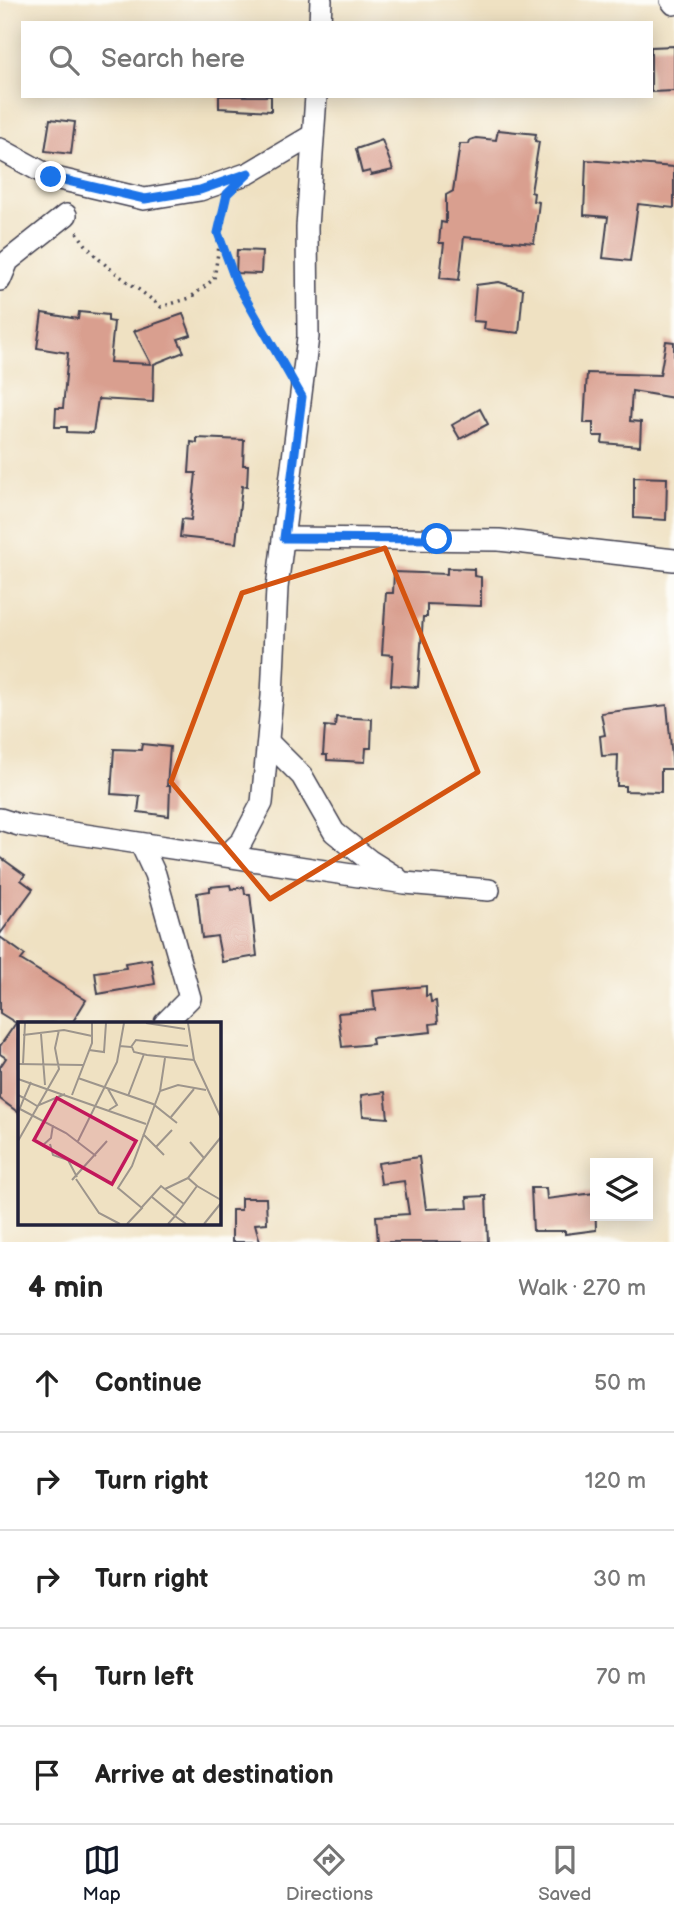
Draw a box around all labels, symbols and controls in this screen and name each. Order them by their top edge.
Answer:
search box [21,21,653,98]
icon: search [45,41,83,79]
text: Search here [101,44,245,75]
route end [35,161,66,192]
route start [421,523,452,554]
inset map [18,1022,220,1224]
map controls [590,1158,653,1221]
button: layers [590,1158,653,1221]
text: 4 min [28,1270,103,1306]
text: Walk · 270 m [518,1274,646,1302]
icon: ahead [28,1364,66,1402]
text: Continue [95,1368,202,1399]
text: 50 m [594,1369,646,1397]
icon: right [28,1462,66,1500]
text: Turn right [95,1466,208,1497]
text: 120 m [585,1467,646,1495]
icon: right [28,1560,66,1598]
text: Turn right [95,1564,208,1595]
text: 30 m [593,1565,646,1593]
icon: left [28,1658,66,1696]
text: Turn left [95,1662,194,1693]
text: 70 m [596,1663,646,1691]
icon: arrive [28,1756,66,1794]
text: Arrive at destination [95,1760,334,1791]
tab: Map [83,1841,121,1906]
tab: Directions [286,1841,373,1906]
tab: Saved [538,1841,591,1906]

